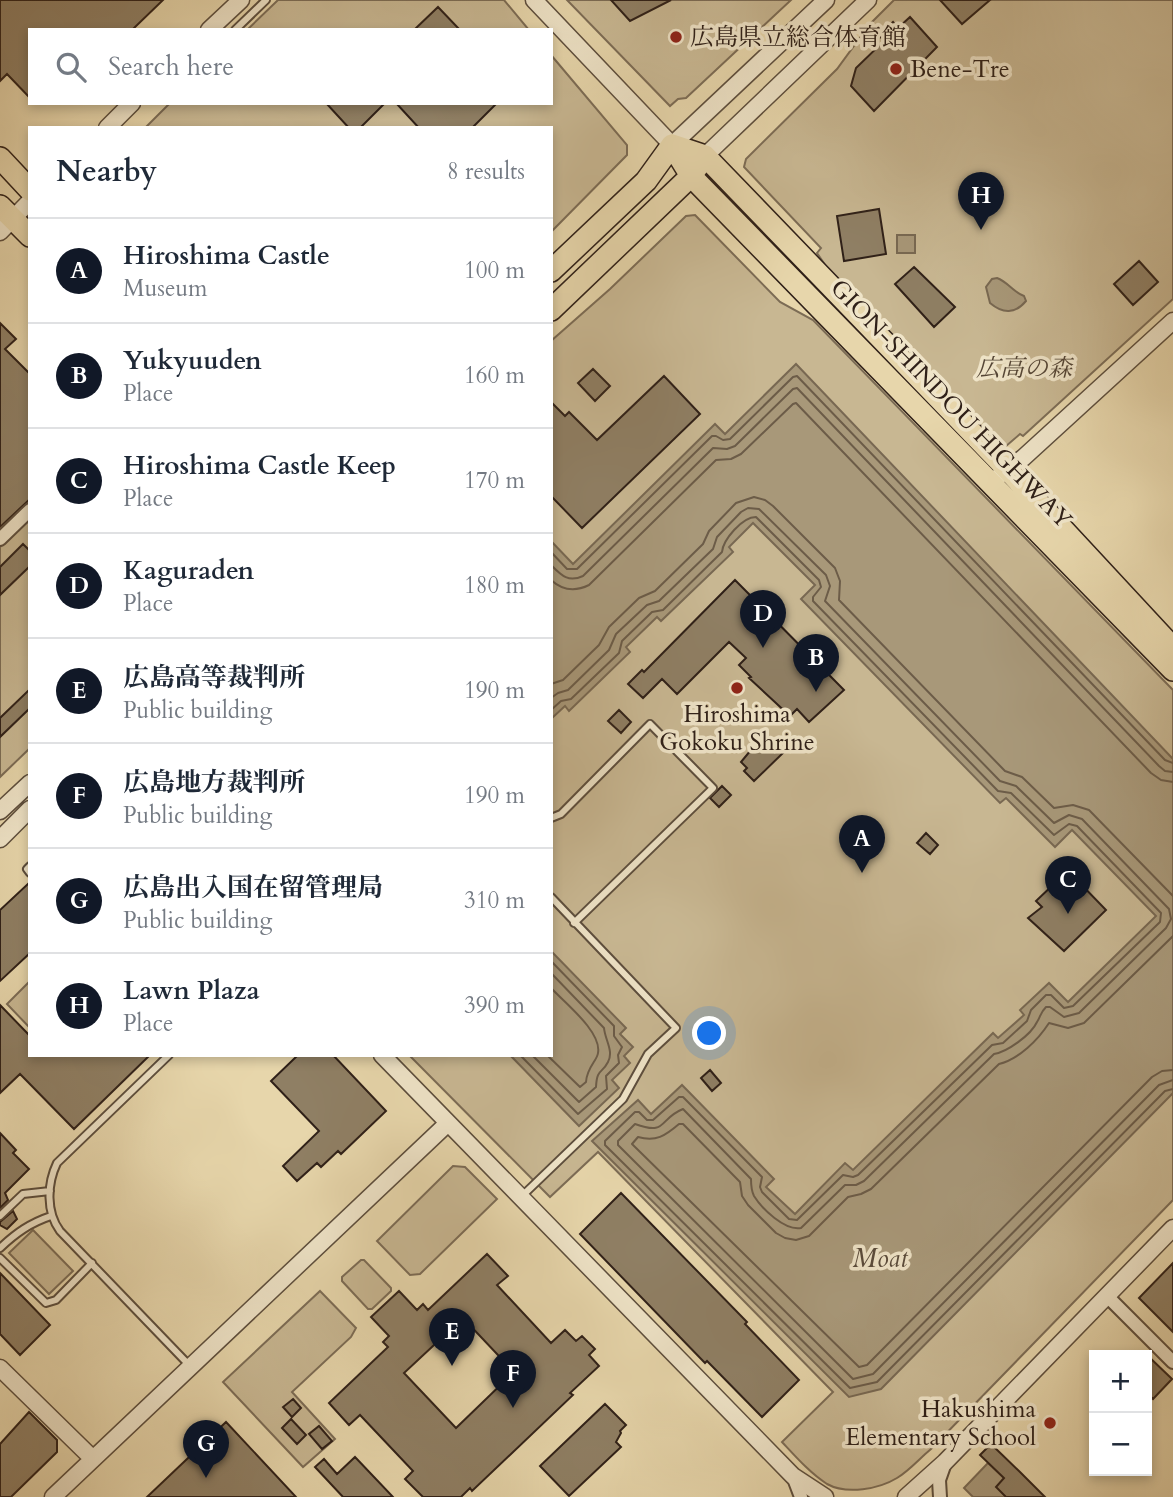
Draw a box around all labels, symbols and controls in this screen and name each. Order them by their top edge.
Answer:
place label: 広島県立総合体育館 [690,21,906,54]
search box [28,28,553,105]
marker: 広島県立総合体育館 [668,29,684,45]
icon: search [52,48,90,86]
text: Search here [108,49,234,84]
place label: Bene-Tre [910,53,1010,86]
marker: Bene-Tre [888,61,904,77]
text: Nearby [56,151,157,192]
text: 8 results [447,156,525,187]
pin: H [958,172,1004,230]
text: Hiroshima Castle [123,238,330,273]
text: A [70,255,88,286]
text: 100 m [464,255,525,286]
street label: GION-SHINDOU HIGHWAY [823,272,1079,536]
text: Museum [123,273,208,304]
text: Yukyuuden [123,343,262,378]
park label: 広高の森 [976,352,1075,385]
text: B [71,360,87,391]
text: 160 m [464,360,525,391]
text: Place [123,378,173,409]
text: Hiroshima Castle Keep [123,448,396,483]
text: C [70,465,88,496]
text: 170 m [464,465,525,496]
text: Place [123,483,173,514]
text: Kaguraden [123,553,254,588]
text: D [69,570,89,601]
text: 180 m [464,570,525,601]
text: Place [123,588,173,619]
pin: D [740,590,786,648]
pin: B [793,634,839,692]
text: 広島高等裁判所 [123,660,305,695]
text: E [72,675,86,706]
text: 190 m [464,675,525,706]
marker: Hiroshima Gokoku Shrine [729,680,745,696]
text: Public building [123,695,273,726]
place label: Hiroshima Gokoku Shrine [659,698,815,759]
text: 広島地方裁判所 [123,765,305,800]
text: F [72,780,86,811]
text: 190 m [464,780,525,811]
text: Public building [123,800,273,831]
pin: A [839,815,885,873]
pin: C [1045,856,1091,914]
text: 広島出入国在留管理局 [123,870,383,905]
text: G [70,885,88,916]
text: 310 m [464,885,525,916]
text: Public building [123,905,273,936]
text: Lawn Plaza [123,973,260,1008]
text: H [69,990,89,1021]
text: 390 m [464,990,525,1021]
text: Place [123,1008,173,1039]
your location [692,1016,726,1050]
water label: Moat [852,1241,908,1276]
pin: E [429,1308,475,1366]
pin: F [490,1350,536,1408]
map controls [1089,1350,1152,1476]
button: + [1089,1350,1152,1413]
place label: Hakushima Elementary School [845,1393,1037,1454]
button: − [1089,1413,1152,1476]
marker: Hakushima Elementary School [1042,1415,1058,1431]
pin: G [183,1420,229,1478]

